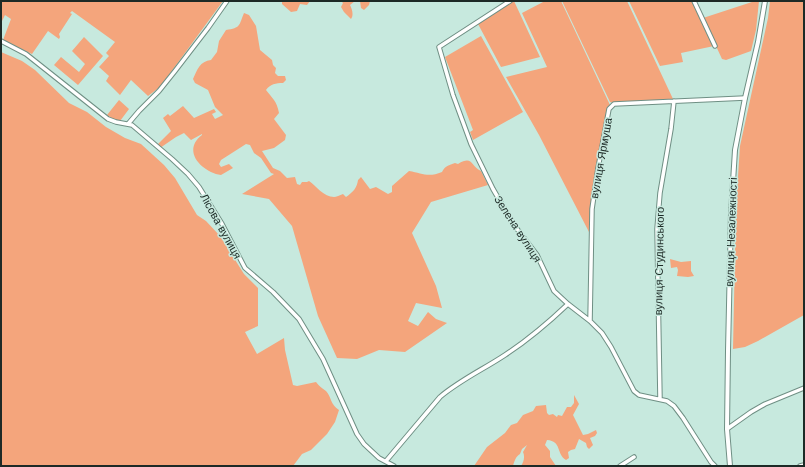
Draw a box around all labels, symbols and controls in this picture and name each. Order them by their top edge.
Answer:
street label: вулиця Ярмуша [588,116,615,199]
street label: вулиця Незалежності [723,177,740,287]
street label: Лісова вулиця [197,191,244,261]
street label: Зелена вулиця [491,194,544,265]
street label: вулиця Студинського [652,207,667,315]

